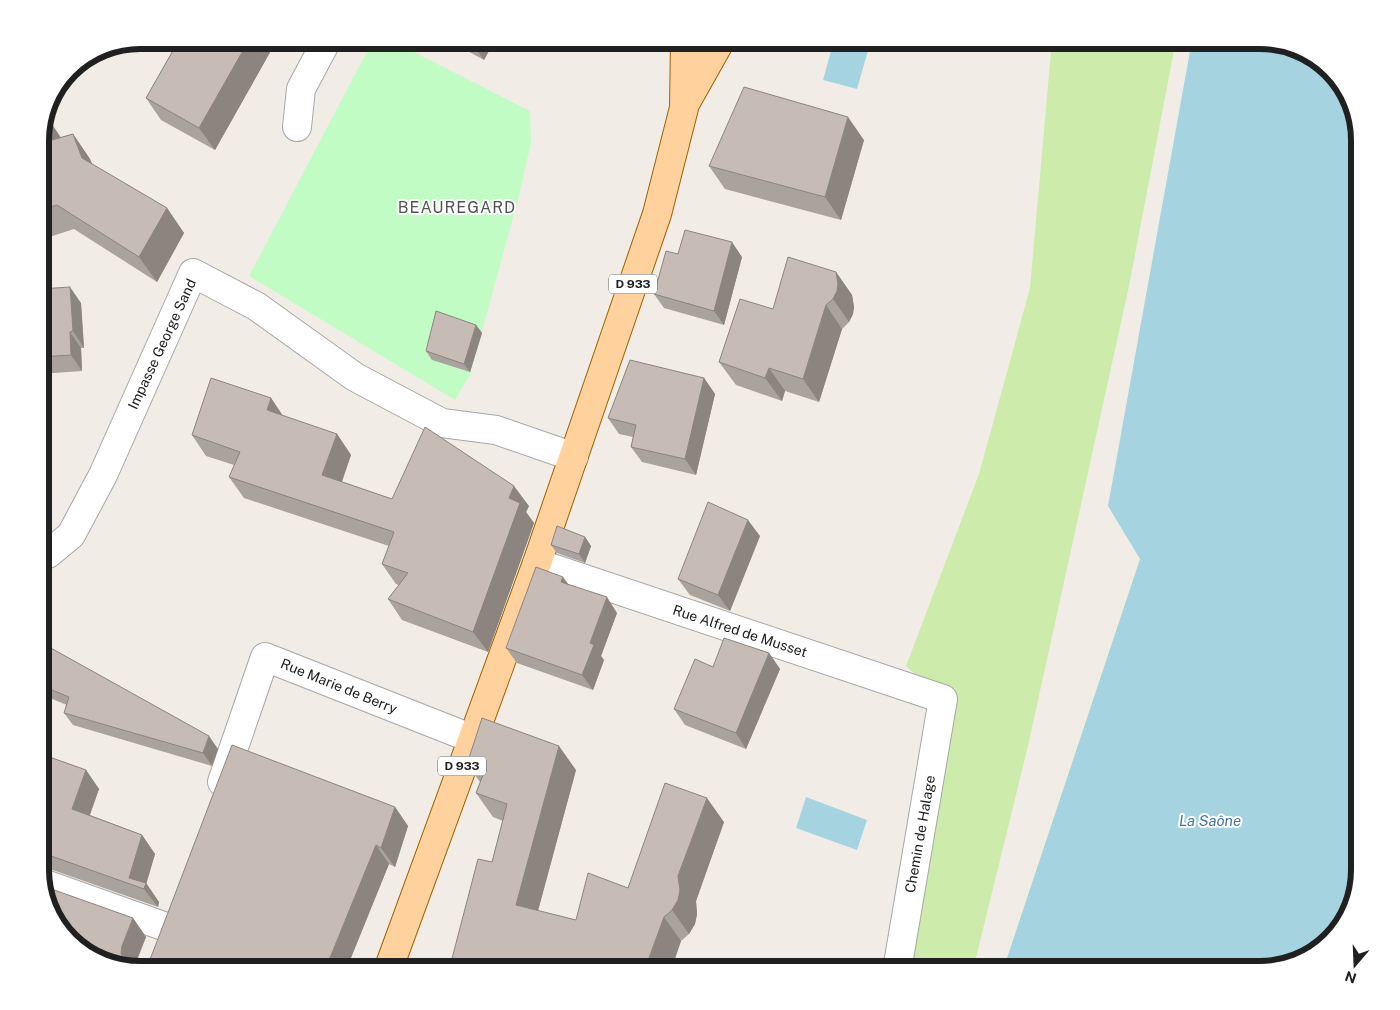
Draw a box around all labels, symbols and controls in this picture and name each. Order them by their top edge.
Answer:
district label: BEAUREGARD [398,198,516,217]
road number: D 933 [609,274,657,294]
street label: Impasse George Sand [125,276,199,412]
street label: Rue Alfred de Musset [671,602,809,660]
street label: Rue Marie de Berry [278,655,400,717]
road number: D 933 [438,756,486,776]
street label: Chemin de Halage [902,774,938,894]
water label: La Saône [1179,812,1241,829]
north arrow [1330,940,1380,990]
text: N [1343,968,1359,987]

